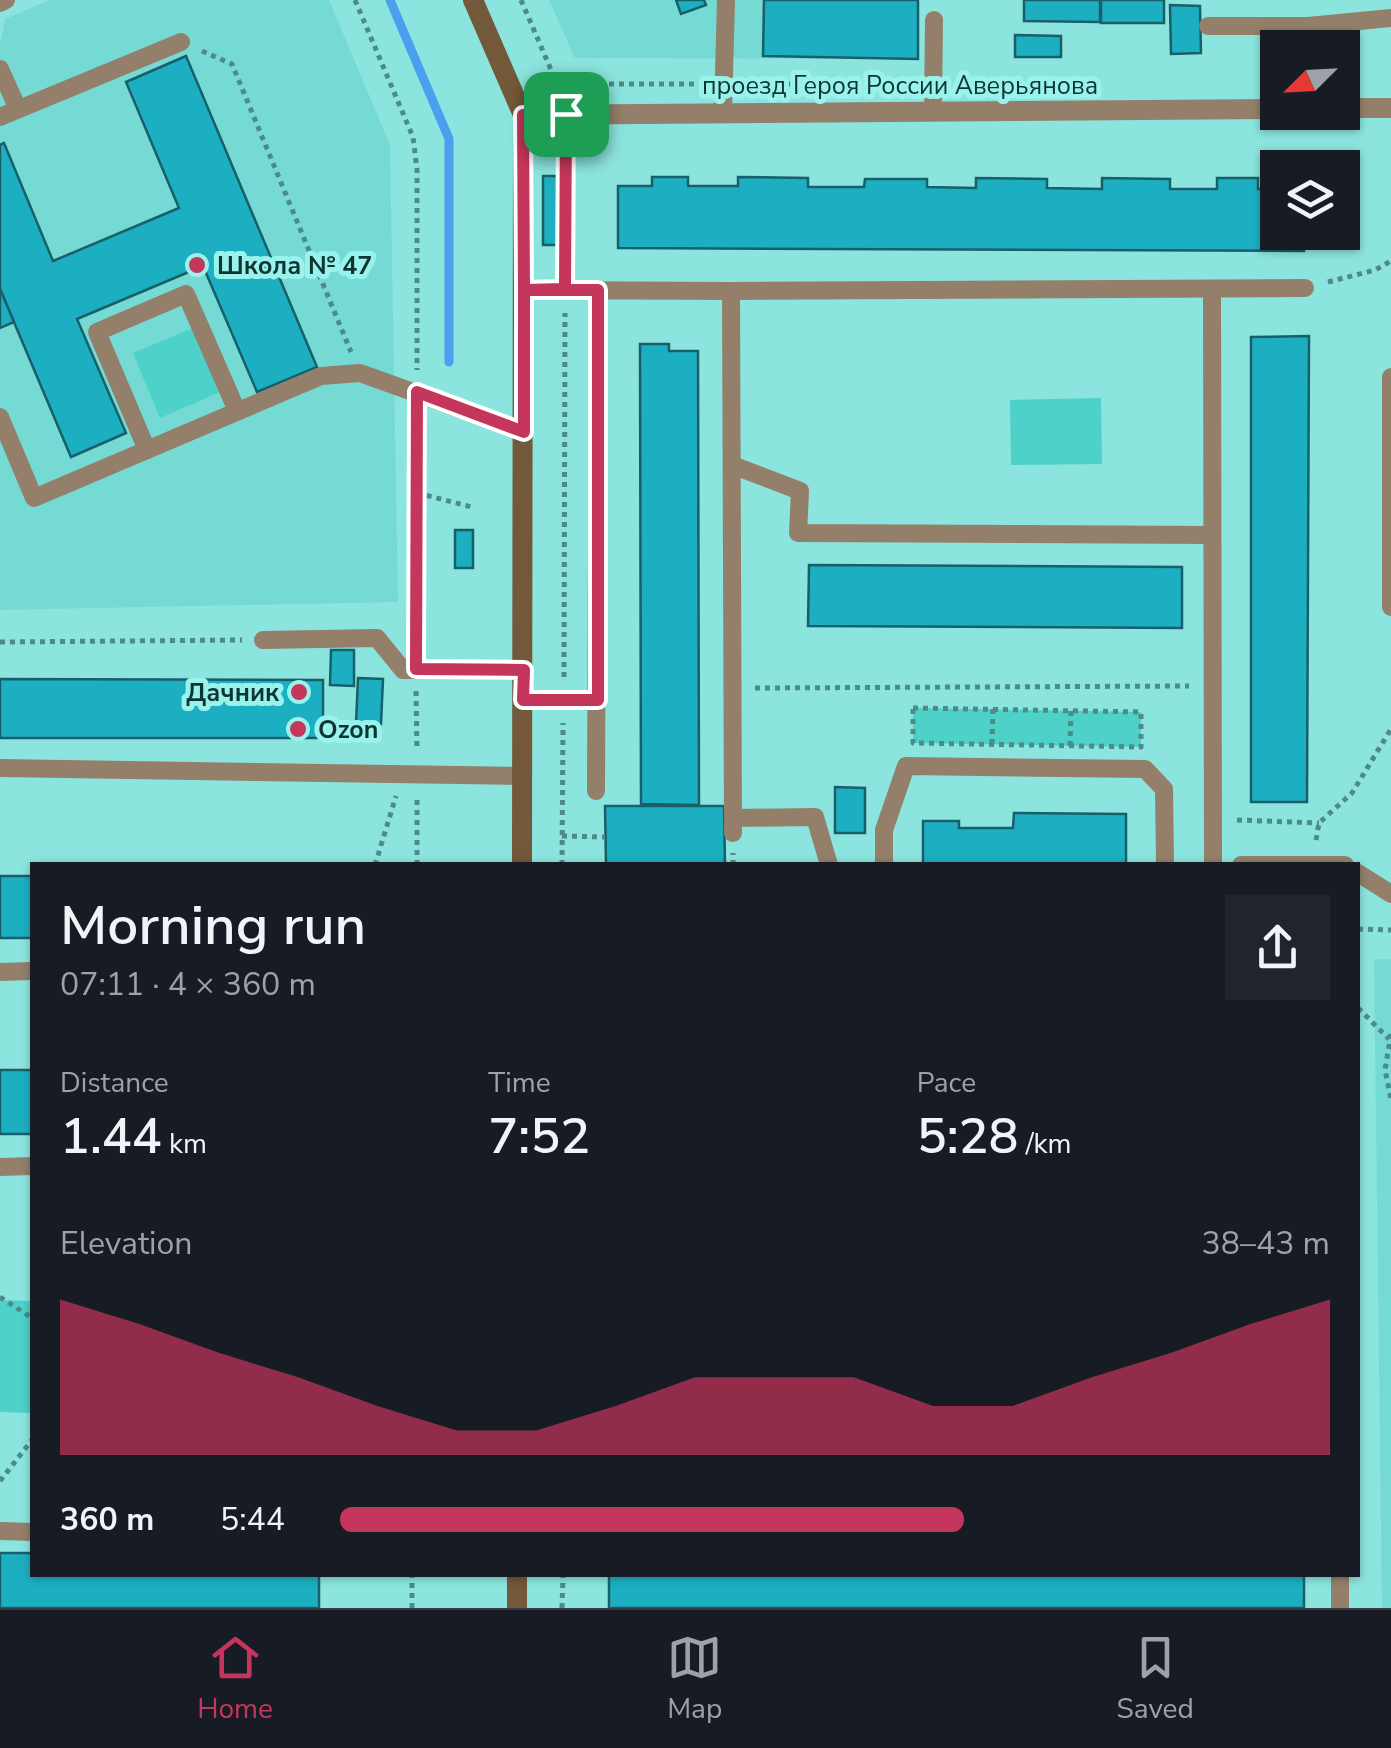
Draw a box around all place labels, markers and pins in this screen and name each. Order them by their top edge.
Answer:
pin [524,72,609,157]
place label: Школа № 47 [217,249,372,283]
marker: Школа № 47 [186,254,208,276]
place label: Дачник [186,676,280,710]
marker: Дачник [288,681,310,703]
place label: Ozon [318,713,378,747]
marker: Ozon [287,718,309,740]

